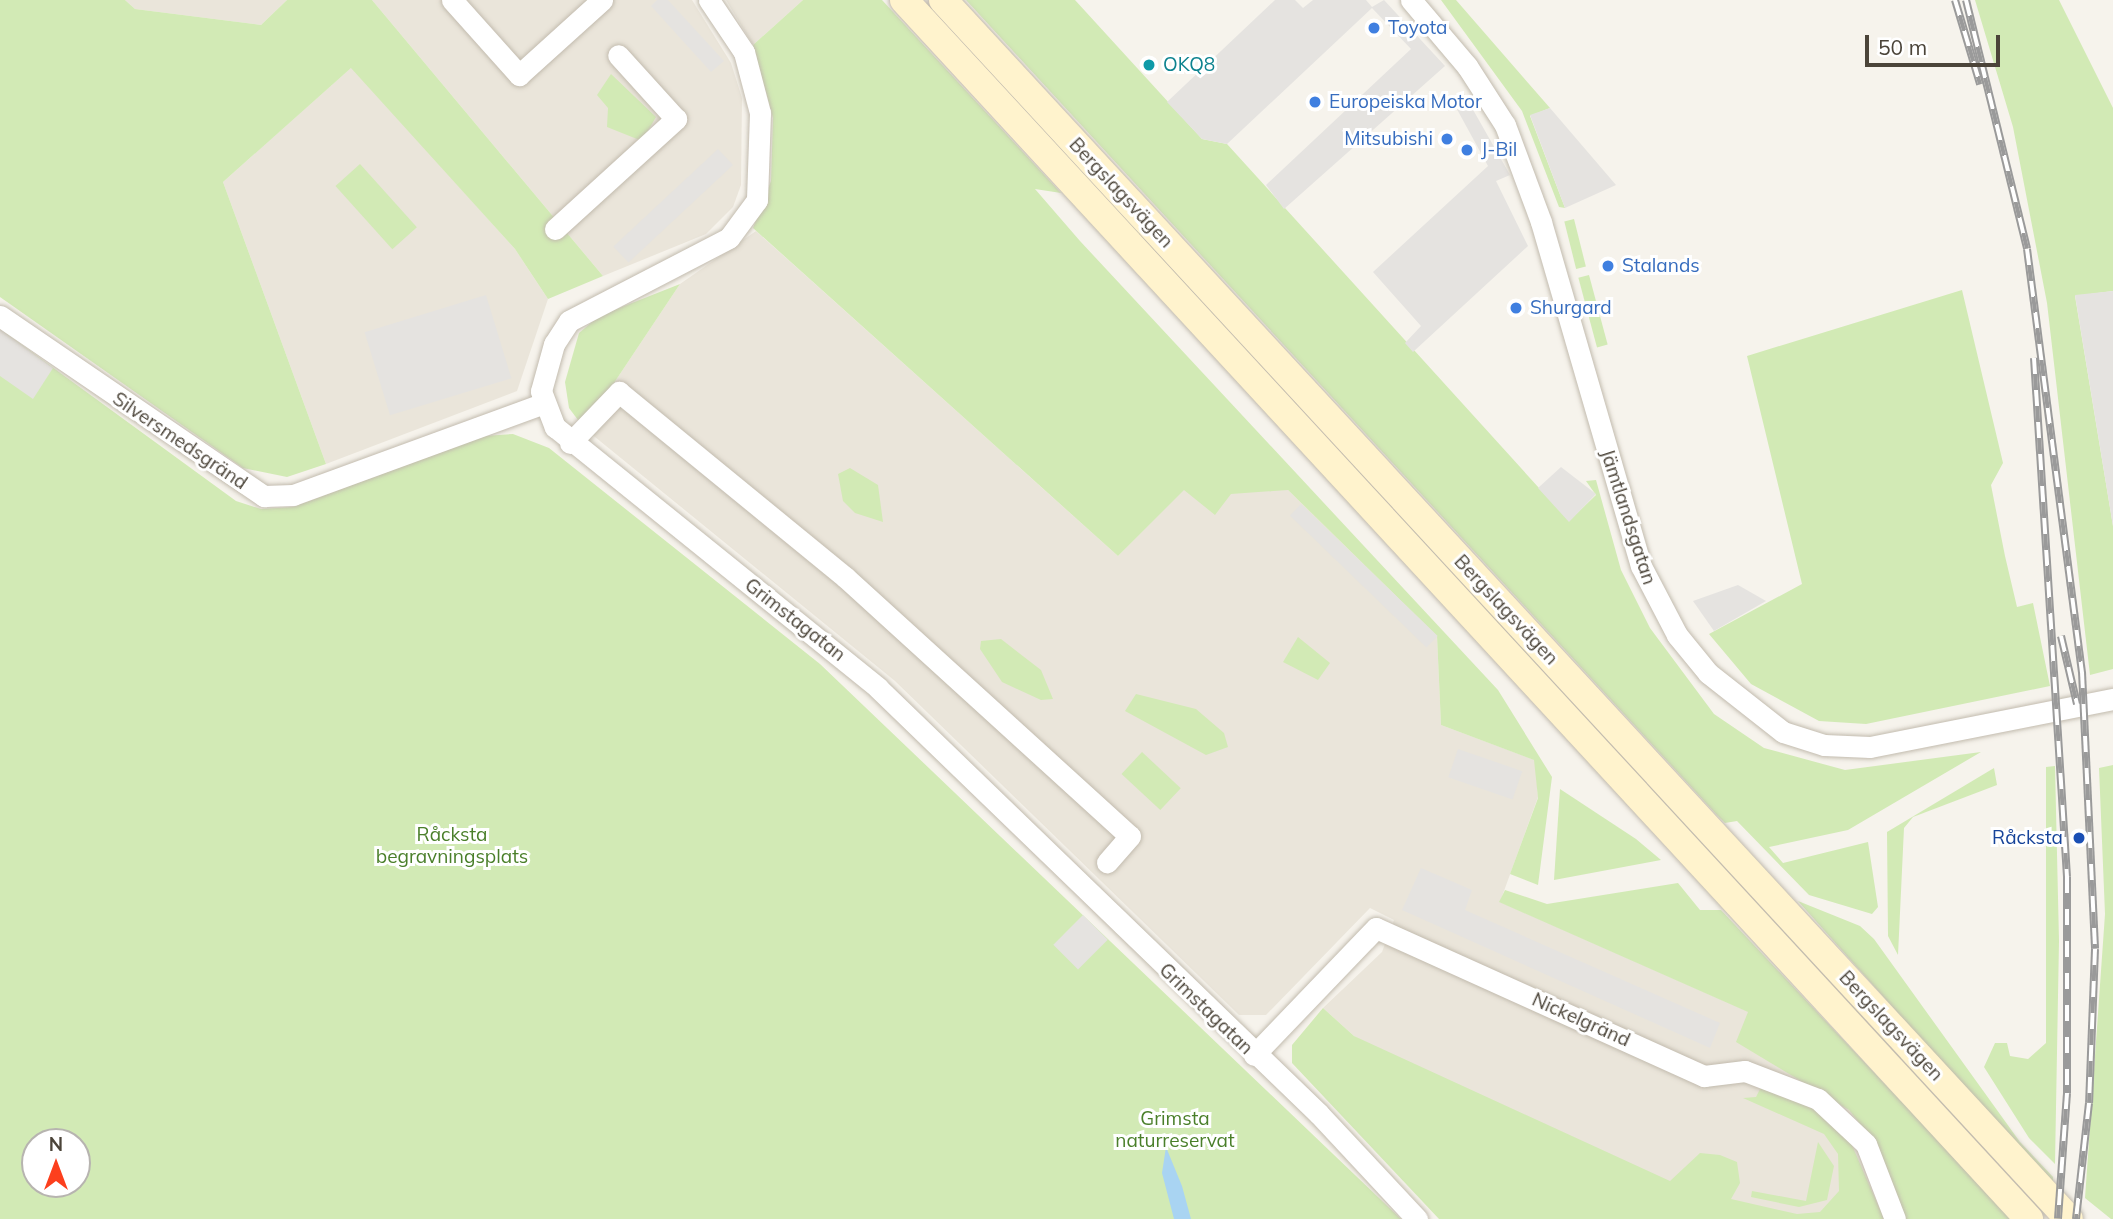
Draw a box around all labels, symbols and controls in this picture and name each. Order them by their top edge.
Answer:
place label: Toyota [1388,17,1447,39]
marker: Toyota [1366,20,1382,36]
scale bar [1868,21,2003,65]
text: 50 m [1878,34,1927,60]
place label: OKQ8 [1163,54,1215,76]
marker: OKQ8 [1141,57,1157,73]
place label: Europeiska Motor [1329,91,1482,113]
marker: Europeiska Motor [1307,94,1323,110]
place label: Mitsubishi [1344,128,1433,150]
marker: Mitsubishi [1439,131,1455,147]
street label: Bergslagsvägen [1064,133,1178,253]
place label: J-Bil [1481,139,1517,161]
marker: J-Bil [1459,142,1475,158]
place label: Stalands [1622,255,1700,277]
marker: Stalands [1600,258,1616,274]
place label: Shurgard [1530,297,1612,319]
marker: Shurgard [1508,300,1524,316]
street label: Silversmedsgränd [108,388,252,494]
street label: Jämtlandsgatan [1595,446,1661,588]
street label: Bergslagsvägen [1449,550,1563,670]
street label: Grimstagatan [740,574,850,666]
park label: Råcksta begravningsplats [376,824,528,868]
place label: Råcksta [1992,827,2063,849]
marker: Råcksta [2069,828,2089,848]
street label: Grimstagatan [1154,959,1258,1059]
street label: Bergslagsvägen [1834,966,1948,1086]
street label: Nickelgränd [1528,988,1634,1052]
park label: Grimsta naturreservat [1115,1108,1235,1152]
north arrow [21,1128,91,1198]
text: N [49,1132,63,1156]

